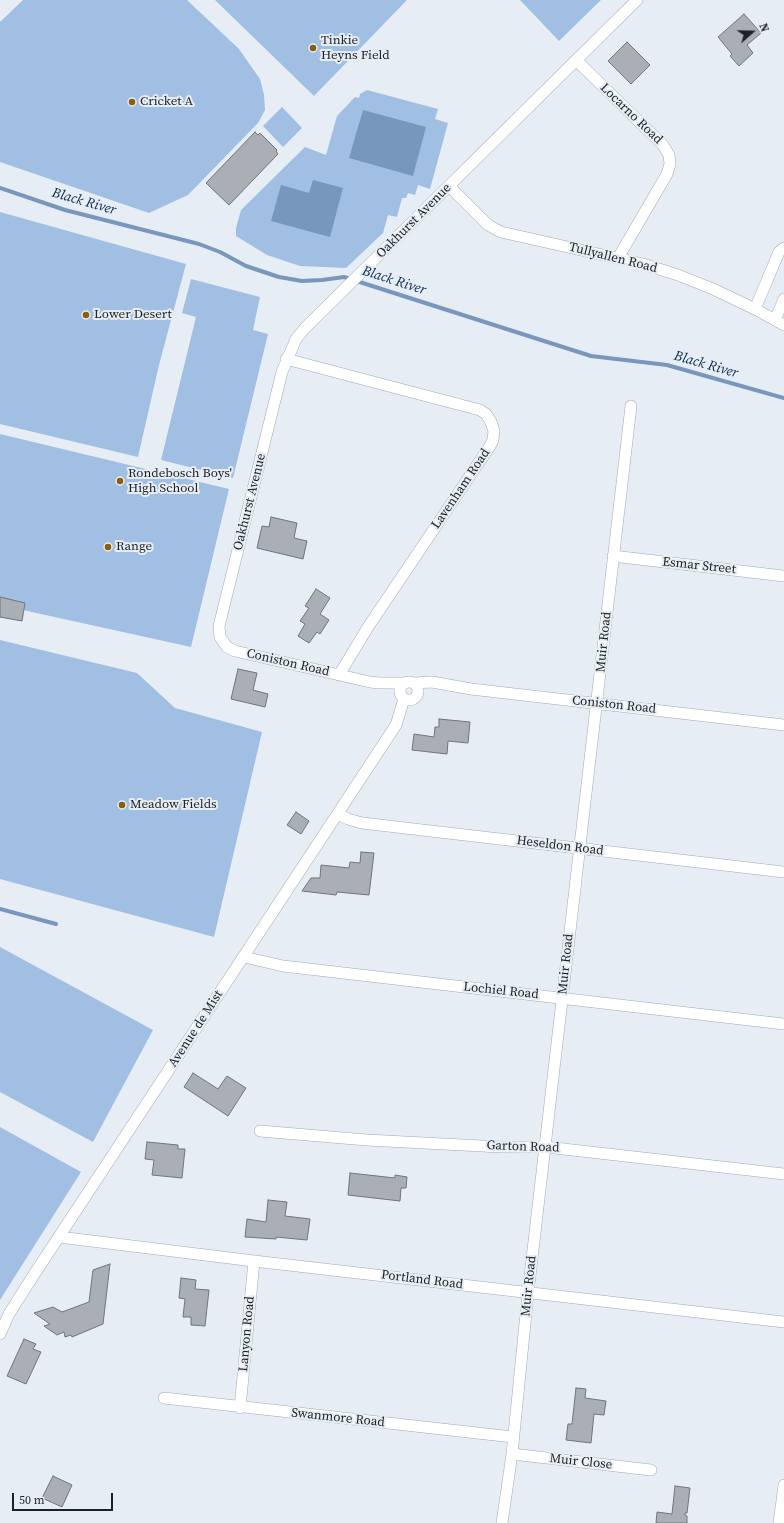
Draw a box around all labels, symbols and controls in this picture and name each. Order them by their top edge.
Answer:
north arrow [732,12,772,52]
text: N [755,21,772,34]
place label: Tinkie Heyns Field [321,33,390,64]
marker: Tinkie Heyns Field [308,43,318,53]
street label: Locarno Road [597,80,665,148]
place label: Cricket A [140,94,193,110]
marker: Cricket A [127,97,137,107]
street label: Oakhurst Avenue [373,180,455,262]
water label: Black River [50,185,118,219]
street label: Tullyallen Road [567,239,659,277]
water label: Black River [360,263,428,299]
place label: Lower Desert [94,307,172,323]
marker: Lower Desert [81,310,91,320]
water label: Black River [672,348,740,382]
street label: Lavenham Road [428,446,494,532]
street label: Oakhurst Avenue [230,452,270,552]
place label: Rondebosch Boys' High School [128,466,232,497]
marker: Rondebosch Boys' High School [115,476,125,486]
place label: Range [116,539,152,555]
marker: Range [103,542,113,552]
street label: Esmar Street [661,554,737,578]
street label: Muir Road [593,611,615,673]
street label: Coniston Road [245,646,331,680]
street label: Coniston Road [571,693,657,717]
place label: Meadow Fields [130,797,217,813]
marker: Meadow Fields [117,800,127,810]
street label: Heseldon Road [516,833,604,859]
street label: Muir Road [555,933,577,995]
street label: Lochiel Road [463,979,539,1003]
street label: Avenue de Mist [165,988,227,1070]
street label: Garton Road [486,1138,560,1156]
street label: Muir Road [518,1255,540,1317]
street label: Portland Road [380,1267,464,1293]
street label: Lanyon Road [236,1296,258,1372]
street label: Swanmore Road [290,1405,386,1431]
street label: Muir Close [549,1451,613,1473]
scale bar [14,1485,115,1511]
text: 50 m [19,1492,45,1508]

